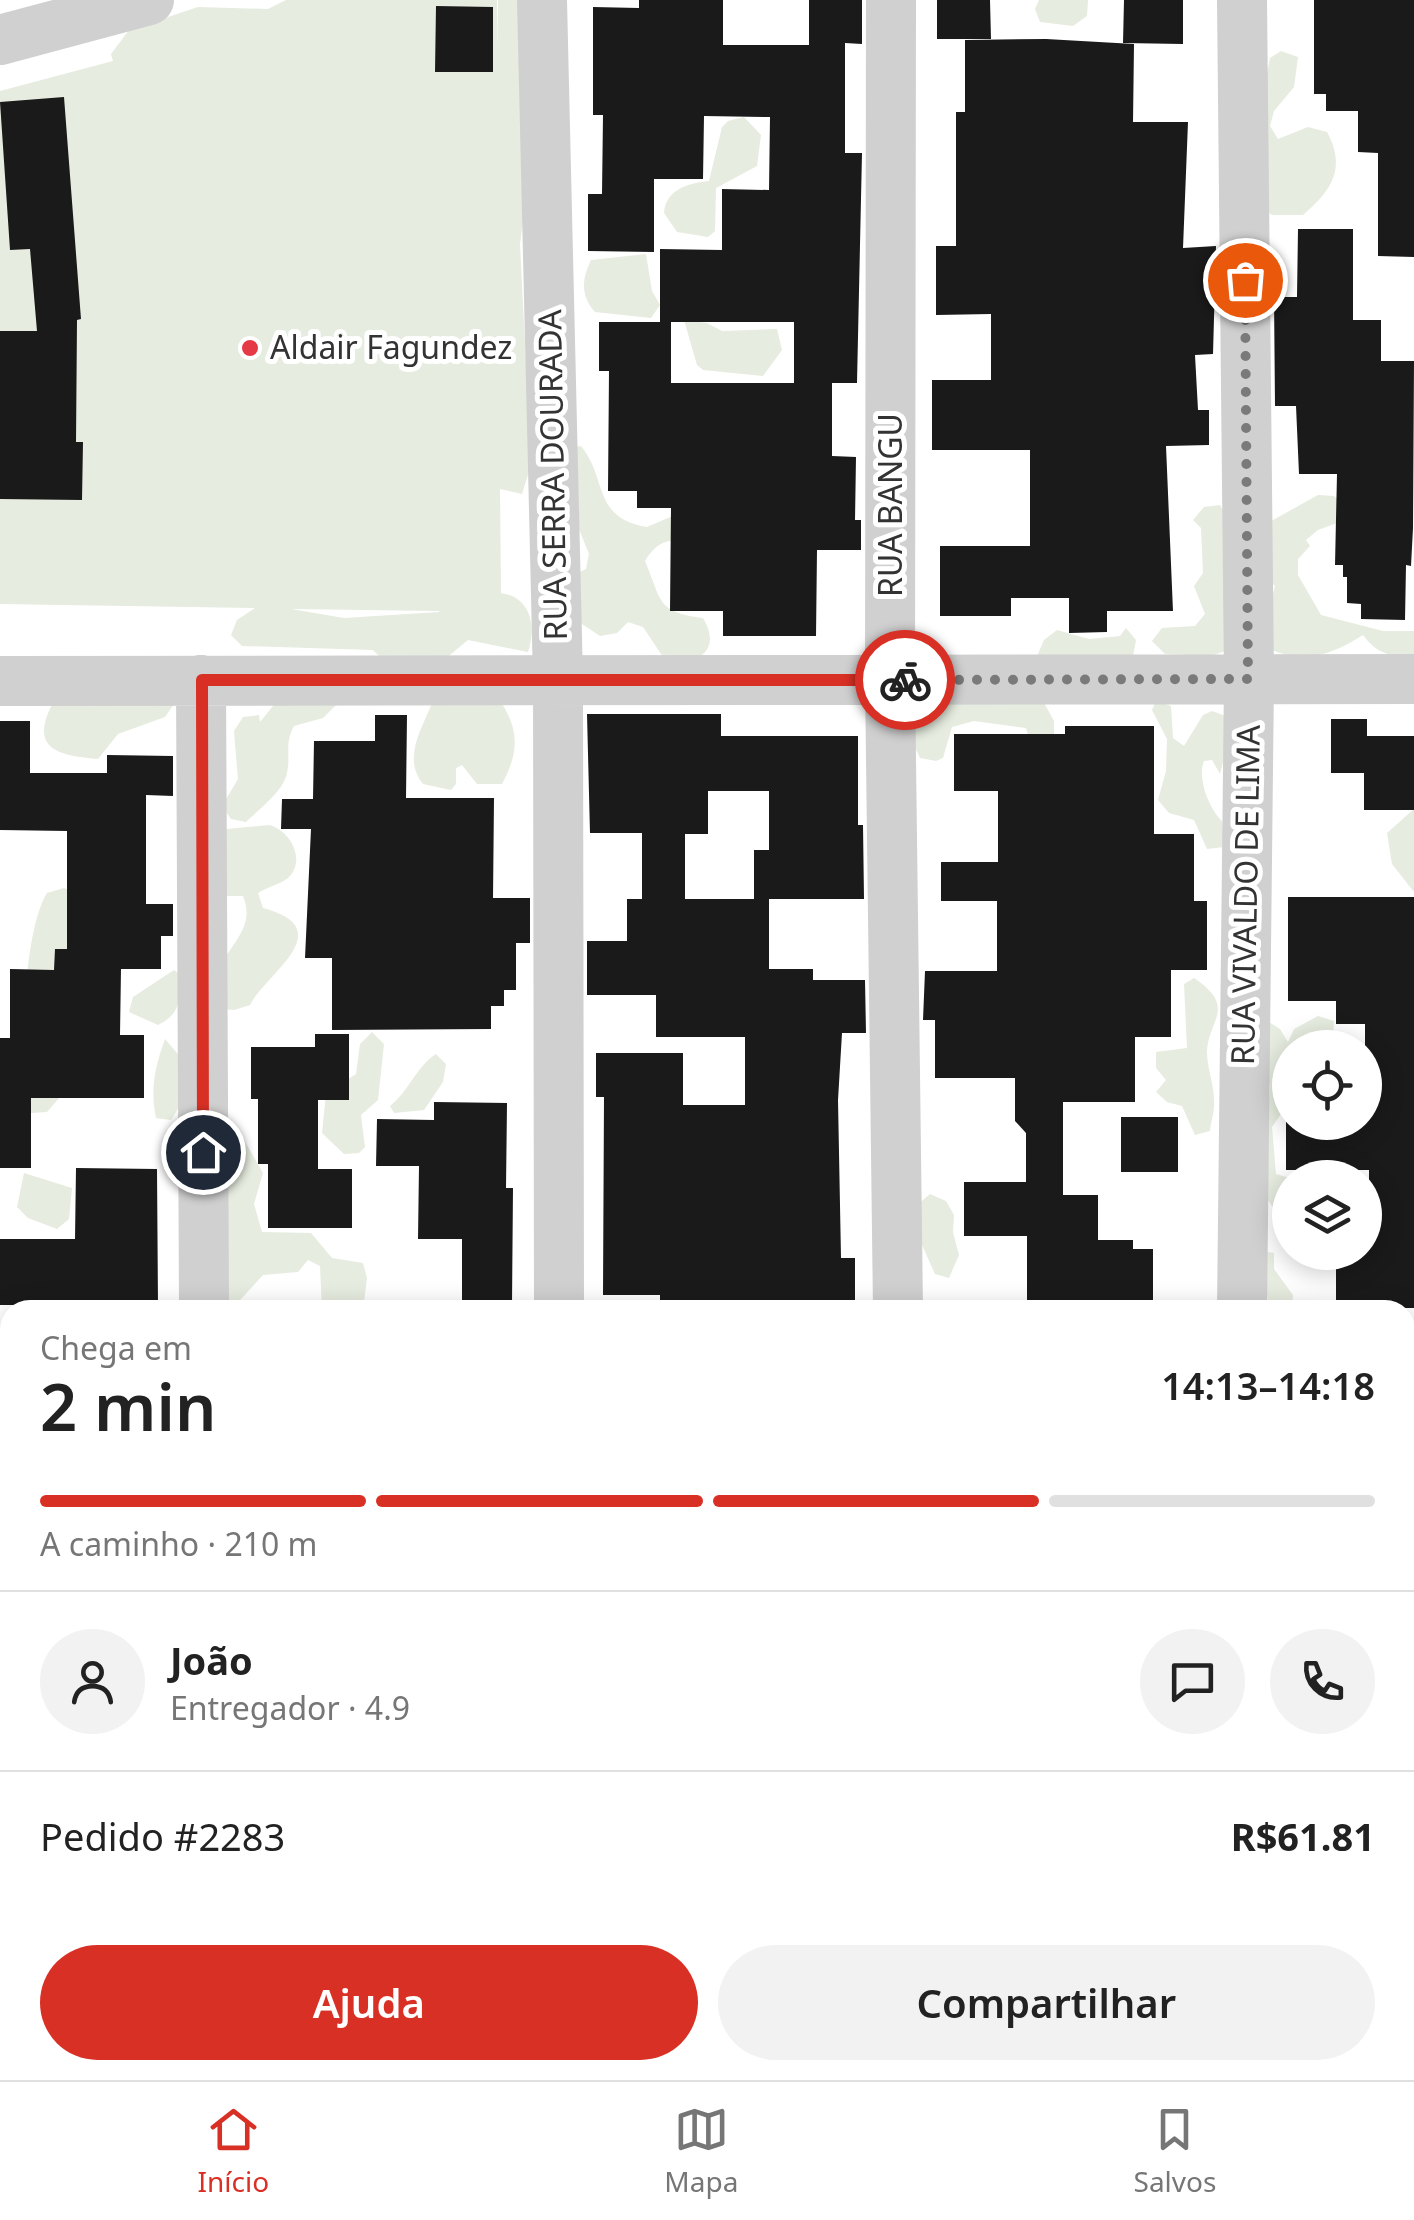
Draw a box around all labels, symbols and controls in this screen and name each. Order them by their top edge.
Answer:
pin [1203,238,1288,323]
icon: bag [1218,253,1273,308]
street label: RUA SERRA DOURADA [527,309,576,641]
place label: Aldair Fagundez [270,325,512,368]
marker: Aldair Fagundez [239,337,261,359]
street label: RUA BANGU [868,413,911,597]
courier [855,630,955,730]
icon: bike [878,653,933,708]
street label: RUA VIVALDO DE LIMA [1220,724,1269,1065]
map controls [1272,1030,1382,1270]
button: locate [1272,1030,1382,1140]
pin [161,1110,246,1195]
icon: home [176,1125,231,1180]
button: layers [1272,1160,1382,1270]
text: Chega em [40,1326,192,1369]
text: 14:13–14:18 [1161,1359,1375,1411]
text: 2 min [40,1362,216,1450]
text: A caminho · 210 m [40,1522,318,1565]
button: person [40,1629,145,1734]
button: chat [1140,1629,1245,1734]
button: phone [1270,1629,1375,1734]
text: João [170,1634,253,1686]
text: Entregador · 4.9 [170,1686,410,1729]
text: Pedido #2283 [40,1810,285,1862]
text: R$61.81 [1231,1810,1375,1862]
button: Ajuda [40,1945,698,2060]
button: Compartilhar [718,1945,1375,2060]
tab: Início [198,2102,269,2200]
tab: Mapa [664,2102,738,2200]
tab: Salvos [1134,2102,1216,2200]

